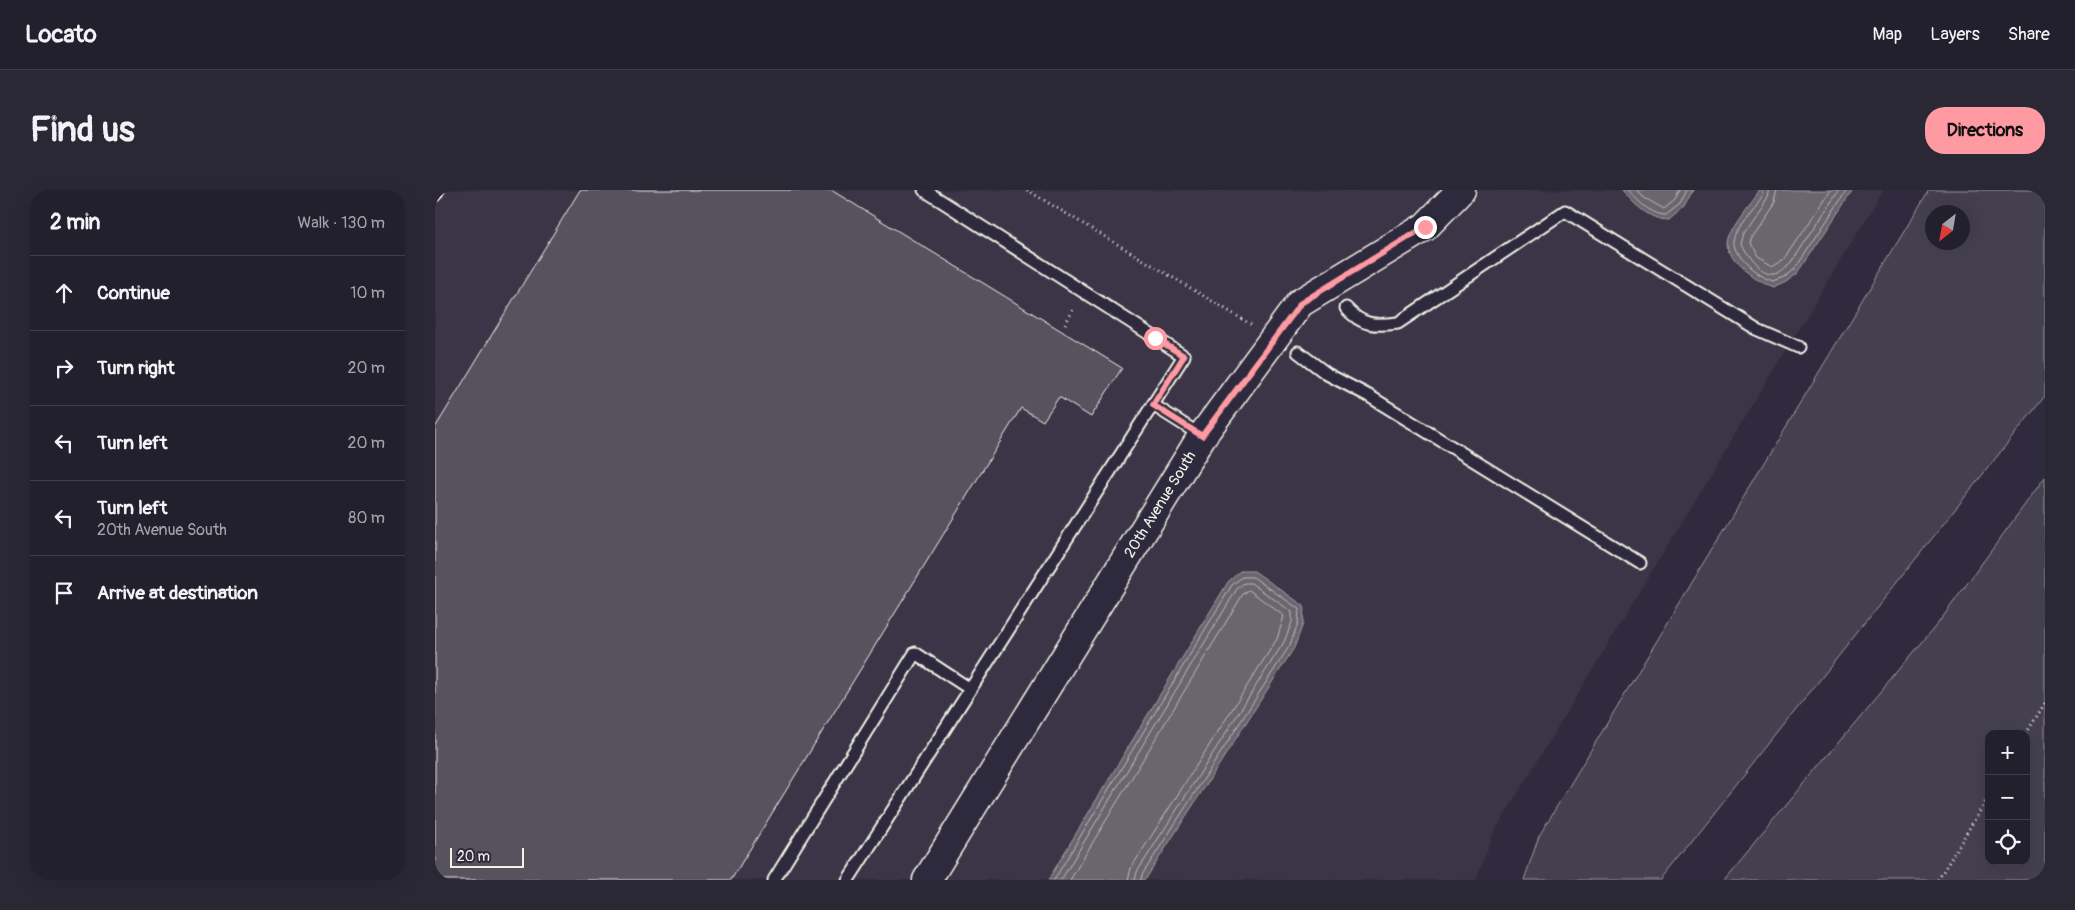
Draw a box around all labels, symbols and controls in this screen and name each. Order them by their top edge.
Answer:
text: Locato [25,20,97,49]
text: Map [1873,23,1902,46]
text: Layers [1930,23,1980,46]
text: Share [2008,23,2050,46]
button: Directions [1925,107,2045,154]
text: Find us [30,108,135,152]
north arrow [1925,205,1970,250]
text: 2 min [50,209,100,236]
text: Walk · 130 m [298,213,385,233]
route end [1414,216,1437,239]
icon: ahead [50,279,78,307]
text: Continue [97,281,170,305]
text: 10 m [350,283,385,303]
route start [1144,327,1167,350]
icon: right [50,354,78,382]
text: Turn right [97,356,175,380]
text: 20 m [347,358,385,378]
icon: left [50,429,78,457]
text: Turn left [97,431,167,455]
text: 20 m [347,433,385,453]
street label: 20th Avenue South [1120,448,1200,561]
text: Turn left [97,496,167,520]
icon: left [50,504,78,532]
text: 80 m [348,508,385,528]
text: 20th Avenue South [97,520,227,540]
icon: arrive [50,579,78,607]
text: Arrive at destination [97,581,258,605]
map controls [1985,730,2030,865]
button: + [1985,730,2030,775]
button: − [1985,775,2030,820]
button: locate [1985,820,2030,865]
scale bar [450,845,524,868]
text: 20 m [457,848,490,865]

